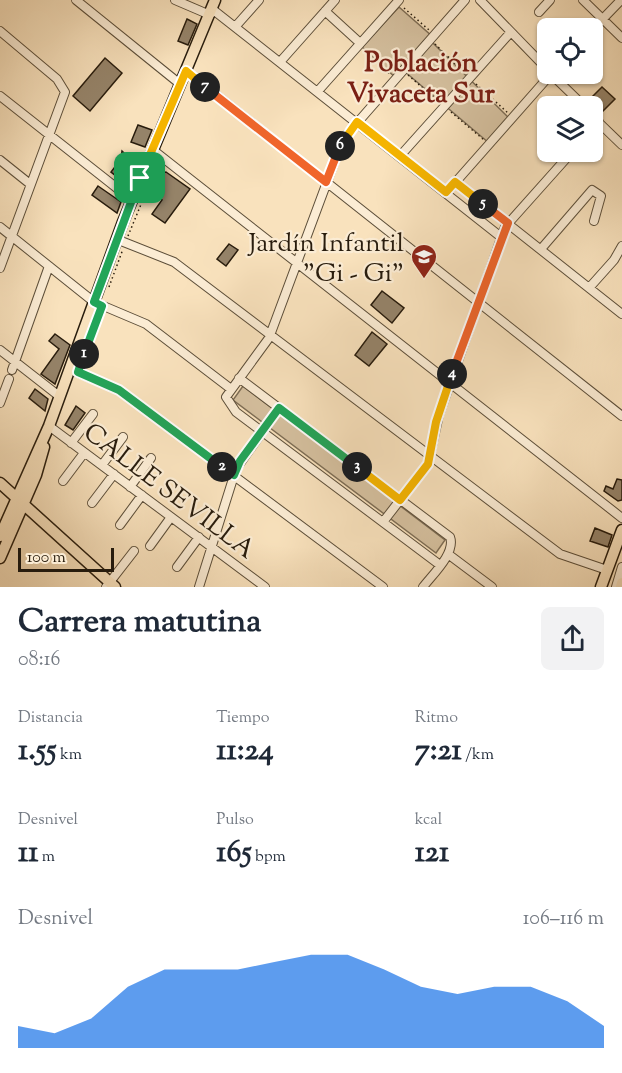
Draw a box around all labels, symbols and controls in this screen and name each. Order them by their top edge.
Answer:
map controls [537,18,603,162]
button: locate [537,18,603,84]
district label: Población Vivaceta Sur [347,45,496,115]
pin: 7 [190,72,220,102]
text: 7 [201,75,209,98]
button: layers [537,96,603,162]
pin: 6 [325,131,355,161]
text: 6 [336,134,344,157]
pin [114,152,165,203]
icon: arrive [123,161,156,194]
pin: 5 [468,189,498,219]
text: 5 [480,192,486,215]
place label: Jardín Infantil "Gi - Gi" [247,226,404,293]
school or university icon: Jardín Infantil "Gi - Gi" [409,242,439,280]
pin: 1 [69,339,99,369]
text: 1 [81,342,87,365]
pin: 4 [437,359,467,389]
text: 4 [448,362,456,385]
street label: CALLE SEVILLA [75,415,262,569]
pin: 2 [207,452,237,482]
pin: 3 [342,452,372,482]
text: 2 [218,455,226,478]
text: 3 [354,455,360,478]
scale bar [18,545,114,572]
text: 100 m [27,547,66,570]
text: Carrera matutina [18,599,261,647]
button: share [541,607,604,670]
text: 08:16 [18,646,61,675]
text: Distancia [18,707,83,730]
text: Tiempo [216,707,269,730]
text: Ritmo [415,707,458,730]
text: 1.55 [18,730,57,773]
text: 11:24 [216,730,274,773]
text: 7:21 [415,730,462,773]
text: km [57,744,82,767]
text: /km [462,744,494,767]
text: Desnivel [18,809,78,832]
text: Pulso [216,809,254,832]
text: kcal [415,809,442,832]
text: 11 [18,832,38,875]
text: 165 [216,832,252,875]
text: 121 [415,832,449,875]
text: m [38,846,55,869]
text: bpm [252,846,286,869]
text: Desnivel [18,905,93,934]
text: 106–116 m [523,905,604,934]

